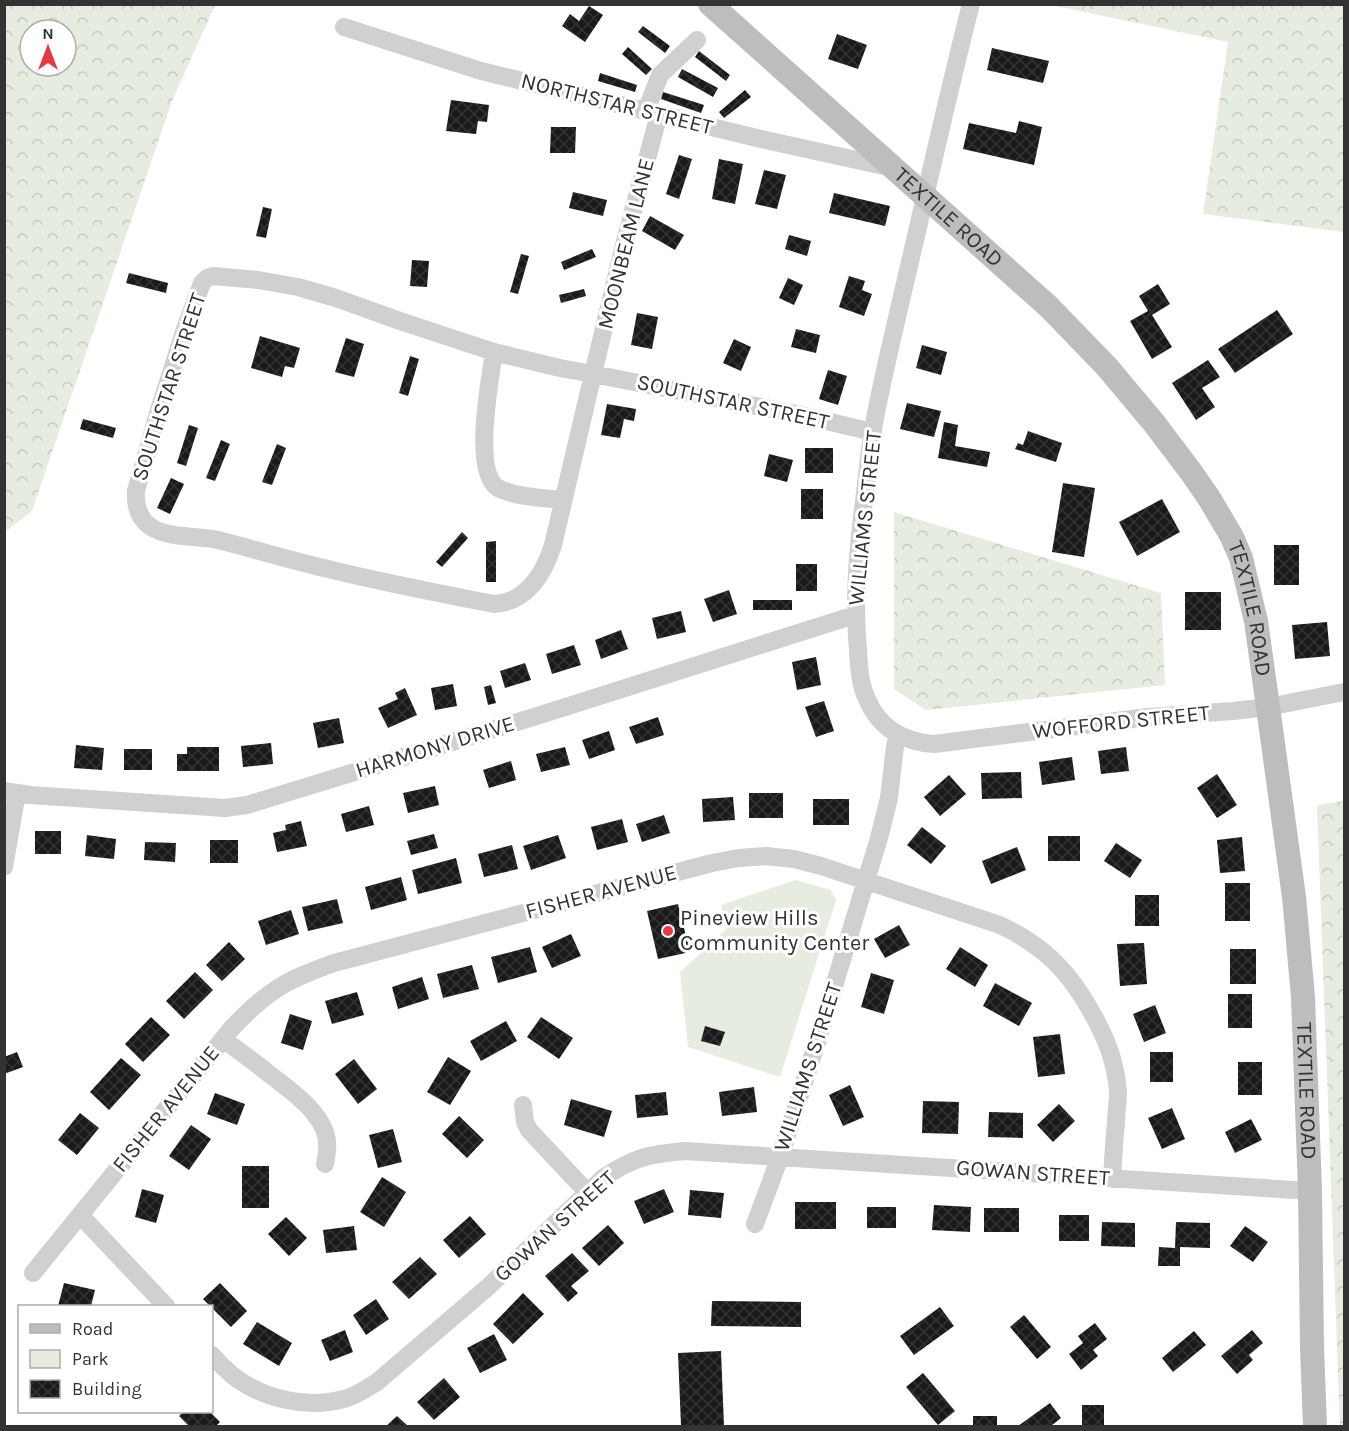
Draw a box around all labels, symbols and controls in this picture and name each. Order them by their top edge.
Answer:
north arrow [18,18,78,78]
text: N [42,24,54,43]
street label: NORTHSTAR STREET [518,68,716,140]
street label: MOONBEAM LANE [592,156,660,332]
street label: TEXTILE ROAD [889,162,1008,273]
street label: SOUTHSTAR STREET [126,290,212,484]
street label: SOUTHSTAR STREET [635,369,831,435]
street label: WILLIAMS STREET [843,429,887,607]
street label: TEXTILE ROAD [1222,537,1277,678]
street label: WOFFORD STREET [1031,700,1211,744]
street label: HARMONY DRIVE [352,710,518,784]
street label: FISHER AVENUE [523,859,679,925]
place label: Pineview Hills Community Center [680,905,869,956]
marker: Pineview Hills Community Center [661,924,675,938]
street label: WILLIAMS STREET [768,979,848,1155]
street label: TEXTILE ROAD [1291,1022,1322,1160]
street label: FISHER AVENUE [107,1040,225,1178]
street label: GOWAN STREET [955,1155,1111,1191]
street label: GOWAN STREET [489,1165,621,1287]
legend [18,1305,213,1413]
text: Road [72,1318,113,1340]
text: Park [72,1348,109,1370]
text: Building [72,1378,142,1400]

